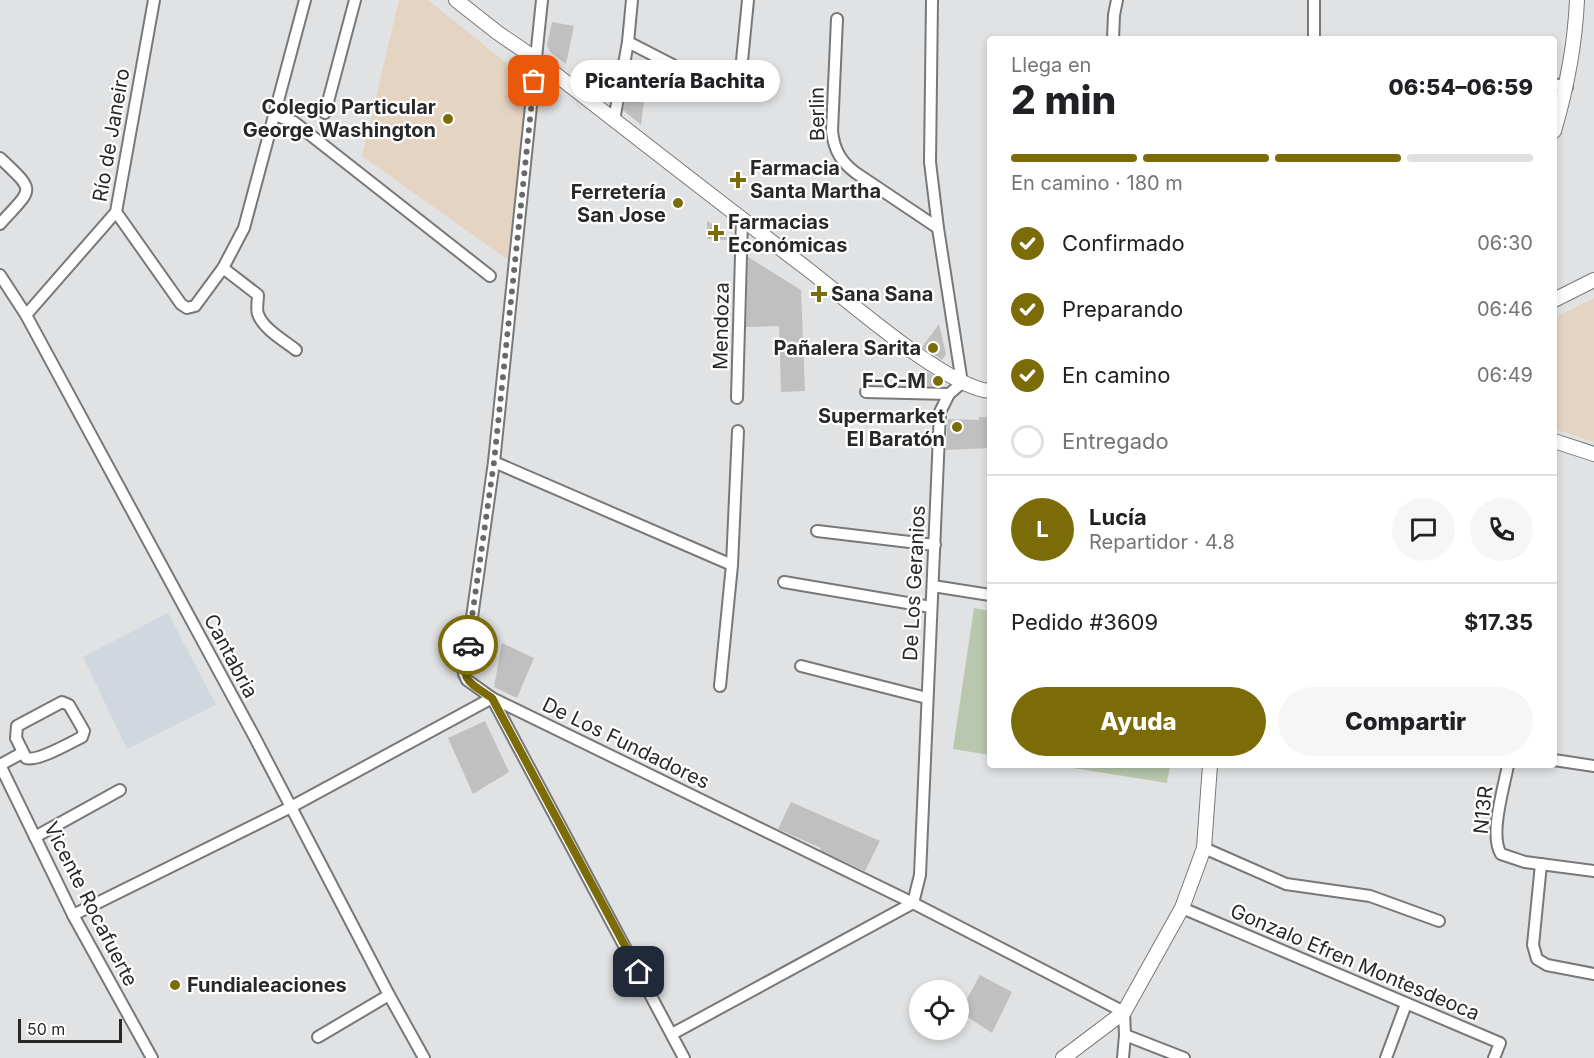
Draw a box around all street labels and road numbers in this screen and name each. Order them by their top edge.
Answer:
street label: Río de Janeiro [87,66,135,204]
street label: Berlin [805,87,829,141]
street label: Mendoza [708,282,734,370]
street label: De Los Geranios [898,505,930,661]
street label: Cantabria [199,610,263,702]
street label: De Los Fundadores [538,692,714,794]
street label: N13R [1469,785,1497,835]
street label: Vicente Rocafuerte [39,818,143,990]
street label: Gonzalo Efren Montesdeoca [1227,899,1483,1025]

